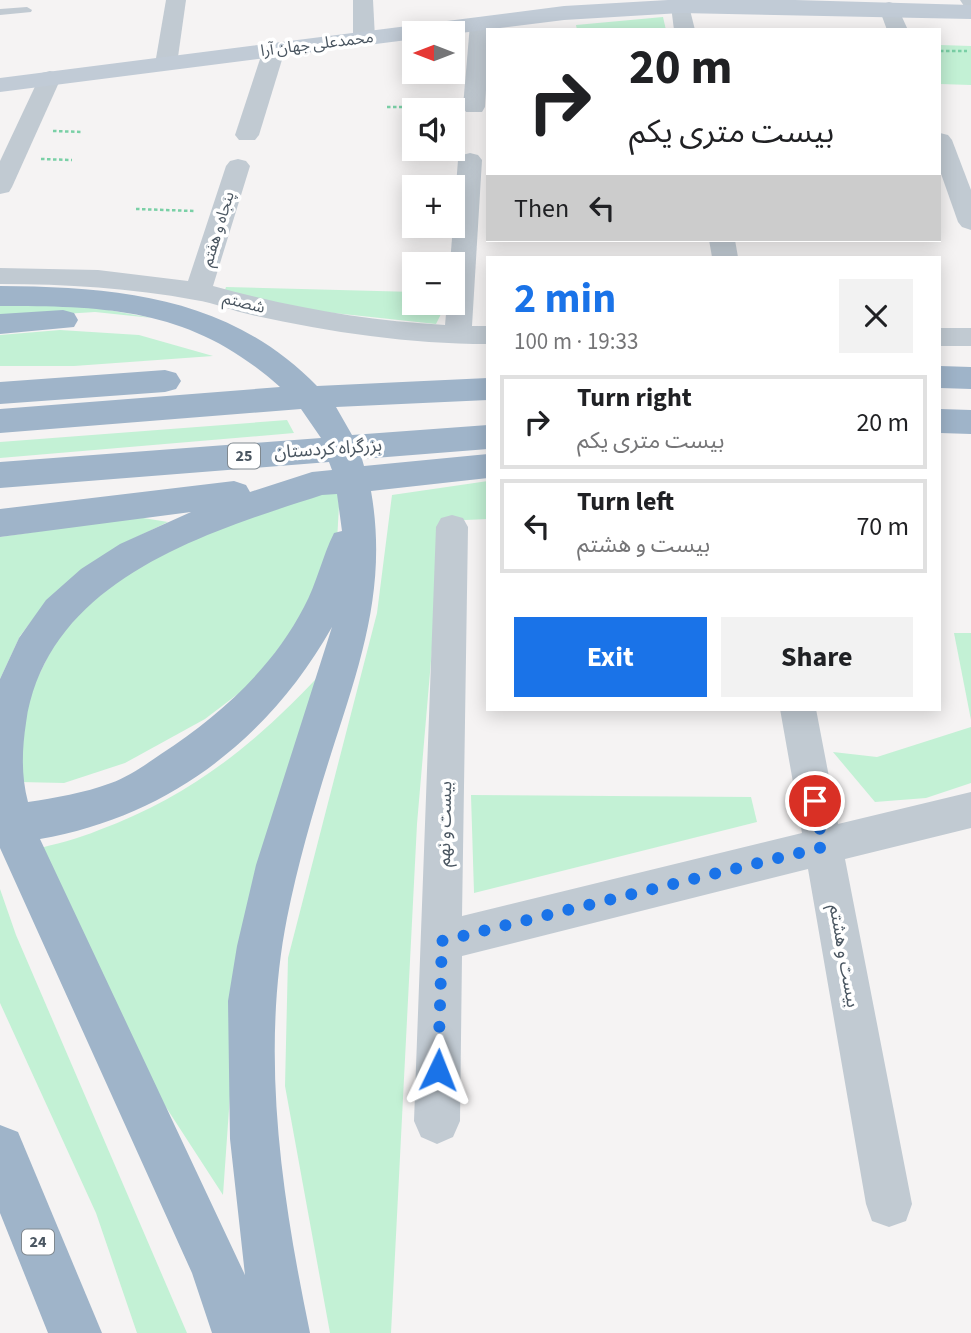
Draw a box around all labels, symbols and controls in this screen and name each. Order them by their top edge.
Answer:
north arrow [402,21,466,84]
map controls [402,21,465,315]
street label: محمدعلی جهان آرا [259,26,375,62]
text: 20 m [629,33,733,103]
icon: right [514,56,605,147]
button: sound [402,98,465,161]
text: بیست متری یکم [629,109,834,155]
button: + [402,175,465,238]
street label: پنجاه و هفتم [196,189,241,269]
icon: left [583,189,621,227]
text: Then [514,190,569,227]
button: − [402,252,465,315]
text: 2 min [514,269,616,329]
button: close [839,279,913,353]
street label: شصتم [220,287,267,320]
text: 100 m · 19:33 [514,325,638,358]
text: Turn right [577,379,692,416]
icon: right [518,403,556,441]
text: 20 m [856,404,909,441]
text: بیست متری یکم [577,424,724,457]
street label: بزرگراه کردستان [273,433,383,465]
road number: 25 [228,444,260,468]
text: Turn left [577,483,674,520]
icon: left [518,507,556,545]
text: 70 m [856,508,909,545]
text: بیست و هشتم [577,528,710,561]
button: Exit [514,617,707,697]
button: Share [721,617,913,697]
pin [785,771,845,831]
street label: بیست و نهم [432,781,458,867]
icon: arrive [796,782,834,820]
street label: بیست و هشتم [823,902,865,1010]
position arrow [401,1033,475,1107]
road number: 24 [22,1230,54,1254]

